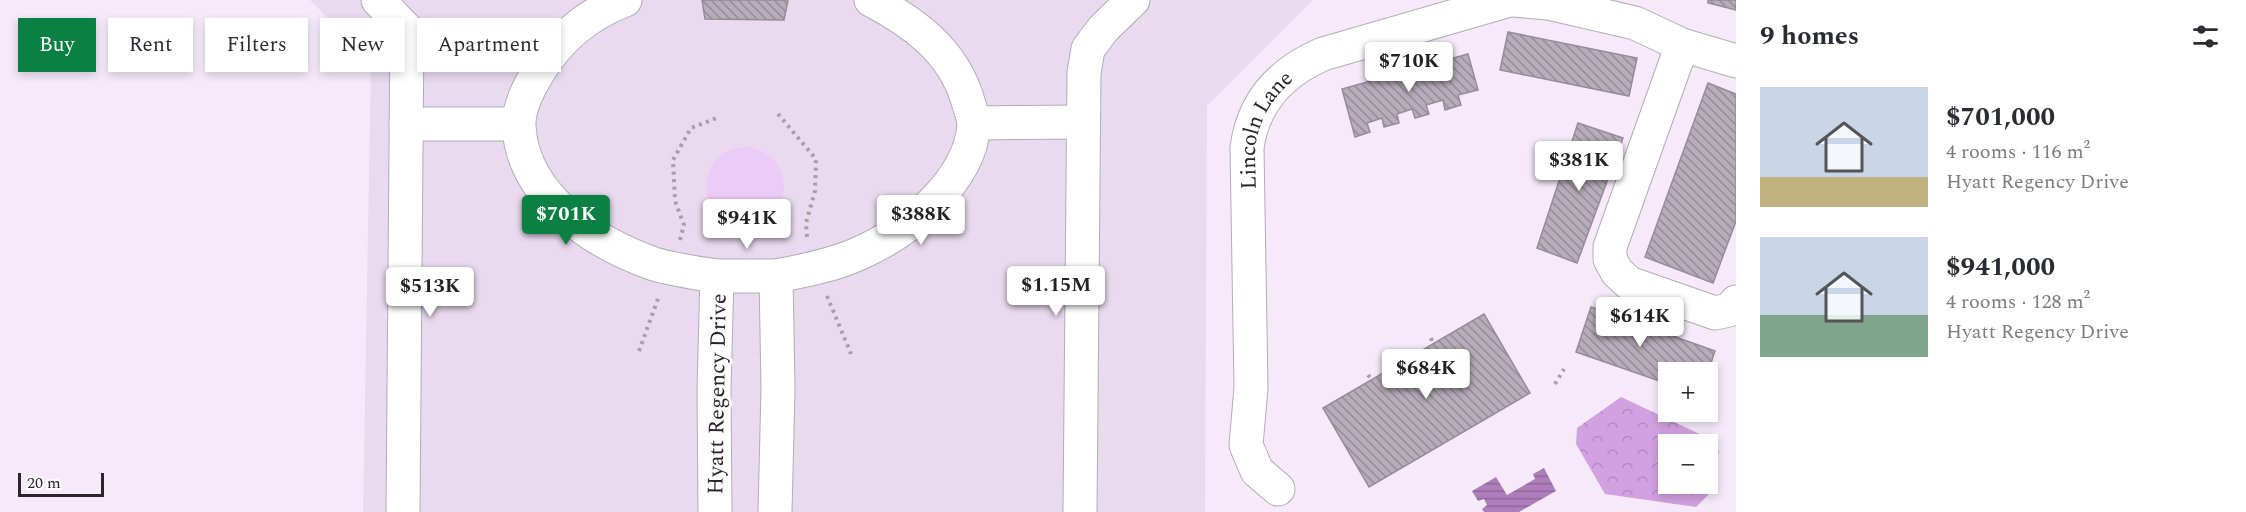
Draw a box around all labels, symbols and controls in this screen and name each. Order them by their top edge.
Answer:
text: 9 homes [1760,16,1859,56]
chip: Buy [18,18,96,72]
chip: Rent [108,18,193,72]
chip: Filters [205,18,308,72]
chip: New [320,18,405,72]
chip: Apartment [417,18,561,72]
icon: filters [2189,20,2222,53]
pin: $710K [1367,42,1451,93]
text: $710K [1379,46,1439,76]
street label: Lincoln Lane [1232,62,1300,190]
text: $701,000 [1946,97,2055,137]
icon: home [1808,111,1880,183]
text: 4 rooms · 116 m² [1946,137,2090,167]
pin: $381K [1537,141,1621,192]
text: $381K [1549,145,1609,175]
text: Hyatt Regency Drive [1946,167,2129,197]
pin: $701K [524,195,608,246]
pin: $388K [879,195,963,246]
text: $701K [536,199,596,229]
pin: $941K [705,199,789,250]
text: $388K [891,199,951,229]
text: $941K [717,203,777,233]
text: $941,000 [1946,247,2055,287]
icon: home [1808,261,1880,333]
pin: $1.15M [1007,266,1105,317]
pin: $513K [388,267,472,318]
text: $1.15M [1021,270,1091,300]
text: $513K [400,271,460,301]
text: 4 rooms · 128 m² [1946,287,2090,317]
street label: Hyatt Regency Drive [699,293,736,495]
pin: $614K [1598,297,1682,348]
text: $614K [1610,301,1670,331]
text: Hyatt Regency Drive [1946,317,2129,347]
pin: $684K [1384,349,1468,400]
text: $684K [1396,353,1456,383]
map controls [1658,362,1718,494]
button: + [1658,362,1718,422]
button: − [1658,434,1718,494]
scale bar [18,470,104,498]
text: 20 m [27,471,61,495]

